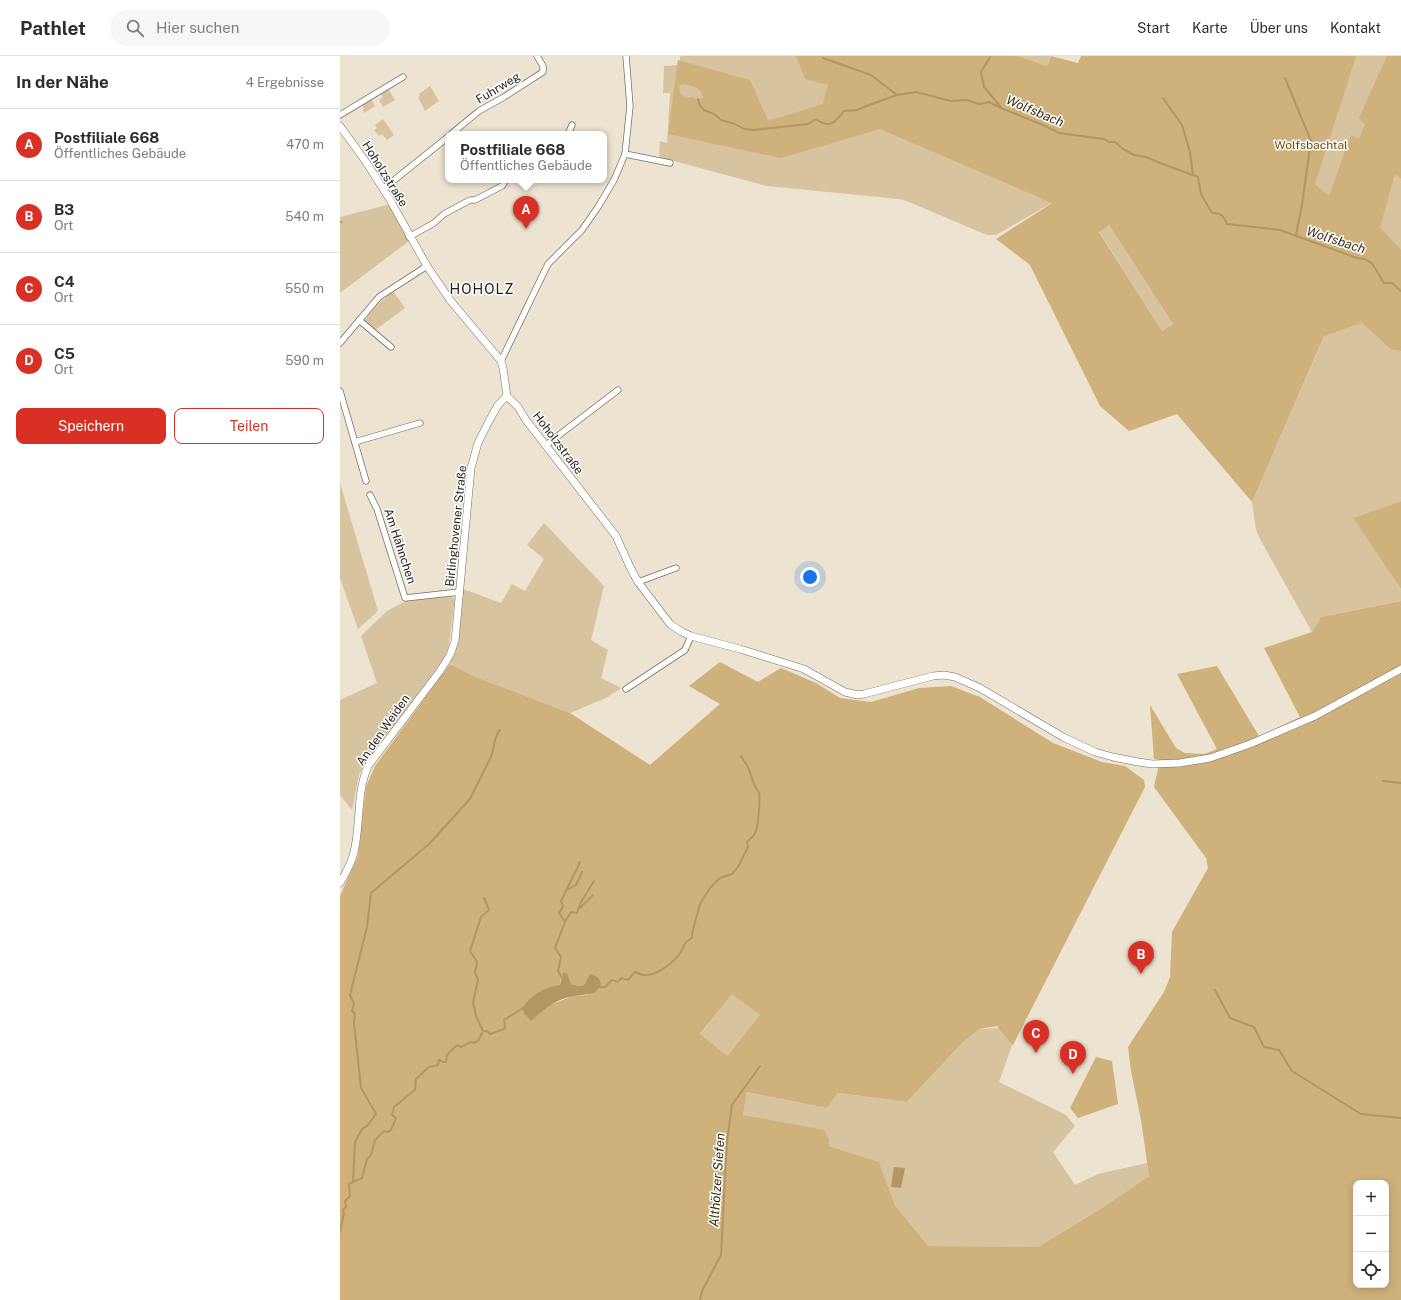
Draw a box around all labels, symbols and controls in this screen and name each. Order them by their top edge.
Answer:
search box [110,10,390,46]
text: Pathlet [20,17,86,39]
icon: search [124,17,146,39]
text: Hier suchen [156,19,239,36]
text: Start [1137,20,1170,36]
text: Karte [1192,20,1228,36]
text: Über uns [1250,20,1308,36]
text: Kontakt [1330,20,1381,36]
street label: Fuhrweg [473,69,523,107]
text: In der Nähe [16,72,109,92]
text: 4 Ergebnisse [246,75,324,90]
water label: Wolfsbach [1004,92,1066,130]
text: Postfiliale 668 [54,129,159,146]
popup [445,131,607,183]
text: A [24,137,34,152]
text: 470 m [286,137,324,152]
park label: Wolfsbachtal [1274,138,1348,152]
street label: Hoholzstraße [359,139,411,210]
text: Postfiliale 668 [460,141,565,158]
text: Öffentliches Gebäude [54,146,186,161]
text: Öffentliches Gebäude [460,158,592,173]
pin: A [513,196,539,229]
text: B3 [54,201,74,218]
text: B [25,209,33,224]
text: 540 m [285,209,324,224]
text: Ort [54,218,73,233]
water label: Wolfsbach [1304,223,1368,257]
text: C4 [54,273,75,290]
text: C [24,281,34,296]
text: 550 m [285,281,324,296]
district label: HOHOLZ [449,281,515,297]
text: Ort [54,290,73,305]
text: C5 [54,345,75,362]
text: D [24,353,34,368]
text: 590 m [285,353,324,368]
text: Ort [54,362,73,377]
button: Speichern [16,408,166,444]
button: Teilen [174,408,324,444]
street label: Hoholzstraße [530,409,586,477]
street label: Birlinghovener Straße [443,464,469,587]
street label: Am Hähnchen [381,506,419,586]
your location [800,567,820,587]
street label: An den Weiden [353,692,413,768]
pin: B [1128,941,1154,974]
pin: C [1023,1020,1049,1053]
pin: D [1060,1041,1086,1074]
water label: Althölzer Siefen [706,1132,728,1228]
map controls [1353,1180,1389,1288]
button: + [1353,1180,1389,1216]
button: − [1353,1216,1389,1252]
button: locate [1353,1252,1389,1288]

